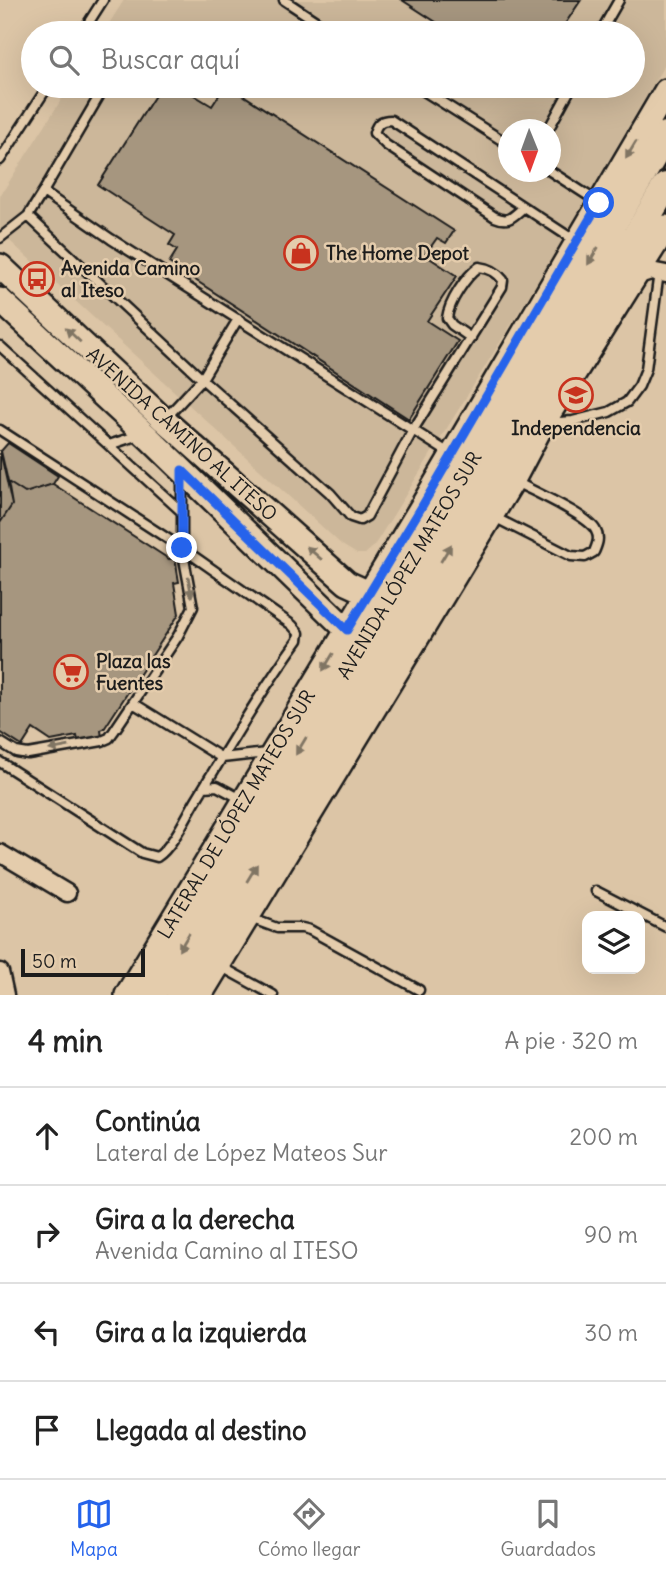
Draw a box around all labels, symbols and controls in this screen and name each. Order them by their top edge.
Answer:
search box [21,21,645,98]
icon: search [45,41,83,79]
text: Buscar aquí [101,43,240,76]
north arrow [498,119,561,182]
one-way arrow [625,140,637,159]
route start [583,187,614,218]
shop icon: The Home Depot [282,234,320,272]
place label: The Home Depot [326,241,469,265]
one-way arrow [587,247,600,266]
place label: Avenida Camino al Iteso [61,256,200,302]
bus stop icon: Avenida Camino al Iteso [18,260,56,298]
one-way arrow [64,327,82,343]
street label: AVENIDA CAMINO AL ITESO [82,342,282,526]
school or university icon: Independencia [557,376,595,414]
place label: Independencia [511,416,641,440]
street label: AVENIDA LÓPEZ MATEOS SUR [331,447,487,683]
route end [166,532,197,563]
one-way arrow [440,543,452,562]
one-way arrow [305,545,323,561]
one-way arrow [184,576,195,598]
place label: Plaza las Fuentes [96,649,171,695]
one-way arrow [321,652,334,671]
supermarket icon: Plaza las Fuentes [52,653,90,691]
street label: LATERAL DE LÓPEZ MATEOS SUR [152,685,320,943]
one-way arrow [295,737,307,756]
one-way arrow [48,743,70,754]
one-way arrow [246,864,258,883]
map controls [582,911,645,974]
button: layers [582,911,645,974]
one-way arrow [178,932,191,951]
scale bar [21,946,145,978]
text: 50 m [32,949,77,973]
text: 4 min [28,1022,103,1060]
text: A pie · 320 m [505,1026,638,1055]
text: Continúa [95,1105,201,1138]
icon: ahead [28,1117,66,1155]
text: 200 m [569,1122,638,1151]
text: Lateral de López Mateos Sur [95,1138,388,1167]
text: Gira a la derecha [95,1203,295,1236]
icon: right [28,1215,66,1253]
text: 90 m [584,1220,638,1249]
text: Avenida Camino al ITESO [95,1236,359,1265]
icon: left [28,1313,66,1351]
text: Gira a la izquierda [95,1316,307,1349]
text: 30 m [584,1318,638,1347]
icon: arrive [28,1411,66,1449]
text: Llegada al destino [95,1414,307,1447]
tab: Mapa [70,1495,118,1561]
tab: Cómo llegar [258,1495,361,1561]
tab: Guardados [500,1495,596,1561]

